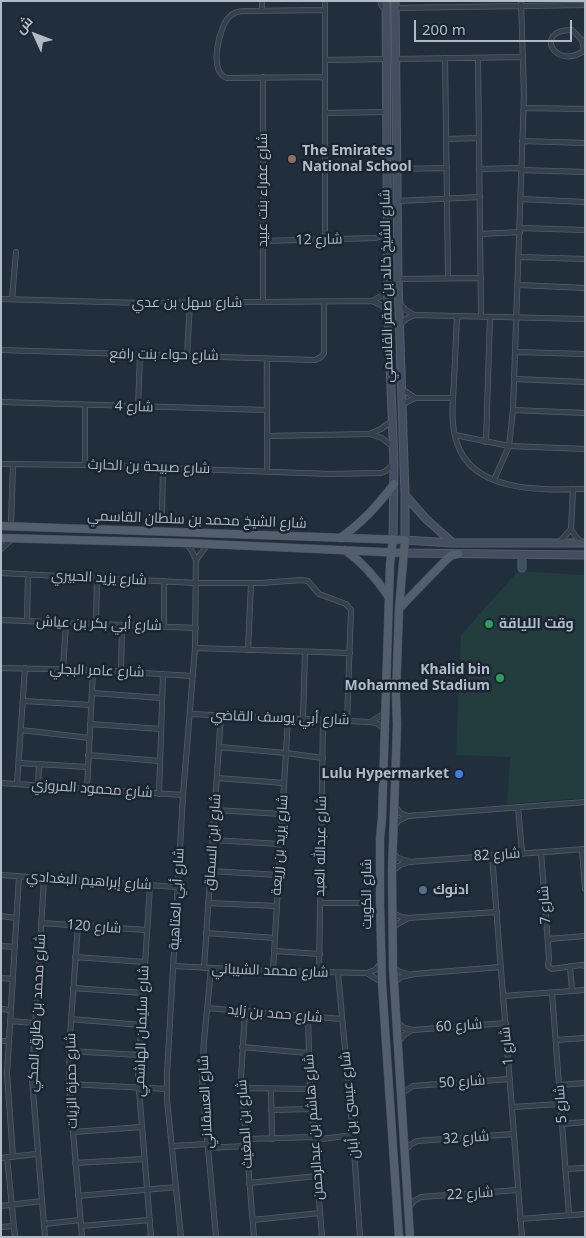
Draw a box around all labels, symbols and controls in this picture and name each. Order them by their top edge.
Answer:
north arrow [10,10,60,60]
scale bar [416,10,574,42]
text: ش [11,11,37,37]
text: 200 m [422,19,466,39]
street label: شارع عفراء بنت عبيد [255,133,271,247]
place label: The Emirates National School [302,143,412,176]
marker: The Emirates National School [286,153,298,165]
street label: شارع الشيخ خالد بن صقر القاسمي [377,189,397,383]
street label: شارع 12 [295,231,343,249]
street label: شارع سهل بن عدي [132,295,242,311]
street label: شارع حواء بنت رافع [109,346,219,364]
street label: شارع 4 [114,398,154,416]
street label: شارع صبيحة بن الحارث [87,456,211,478]
street label: شارع الشيخ محمد بن سلطان القاسمي [87,508,307,532]
street label: شارع يزيد الحبيري [51,567,147,589]
street label: شارع أبي بكر بن عياش [36,613,162,635]
place label: وقت اللياقة [499,616,574,632]
marker: وقت اللياقة [483,618,495,630]
street label: شارع عامر البجلي [49,661,145,681]
place label: Khalid bin Mohammed Stadium [344,662,490,694]
marker: Khalid bin Mohammed Stadium [494,672,506,684]
street label: شارع أبي يوسف القاضي [210,707,350,729]
place label: Lulu Hypermarket [322,766,449,782]
marker: Lulu Hypermarket [453,768,465,780]
street label: شارع محمود المروزي [31,776,153,802]
street label: شارع ابن السماق [201,793,225,891]
street label: شارع يزيد بن زريعة [268,794,292,896]
street label: شارع عبدالله العبد [312,795,330,897]
street label: شارع 82 [473,845,521,865]
street label: شارع أبي العتاهية [166,847,188,951]
street label: شارع الكويت [359,859,375,929]
street label: شارع إبراهيم البغدادي [26,868,152,894]
place label: ادنوك [433,882,469,898]
marker: ادنوك [417,884,429,896]
street label: شارع 7 [535,885,555,925]
street label: شارع 120 [66,917,122,937]
street label: شارع محمد بن طارق المكي [24,933,50,1093]
street label: شارع محمد الشيباني [211,961,329,981]
street label: شارع سليمان الهاشمي [131,965,153,1097]
street label: شارع حمد بن زايد [227,1001,323,1027]
street label: شارع 60 [435,1016,483,1036]
street label: شارع 1 [497,1026,517,1066]
street label: شارع حمزة الزيات [63,1033,81,1129]
street label: شارع عيسى بن أبان [337,1050,363,1160]
street label: شارع هاشم بن عبدالرحمن [301,1053,327,1201]
street label: شارع العسقلاني [195,1055,217,1149]
street label: شارع 50 [438,1072,486,1092]
street label: شارع بن المغيث [234,1079,256,1169]
street label: شارع 5 [551,1084,571,1124]
street label: شارع 32 [442,1128,490,1148]
street label: شارع 22 [446,1184,494,1204]

